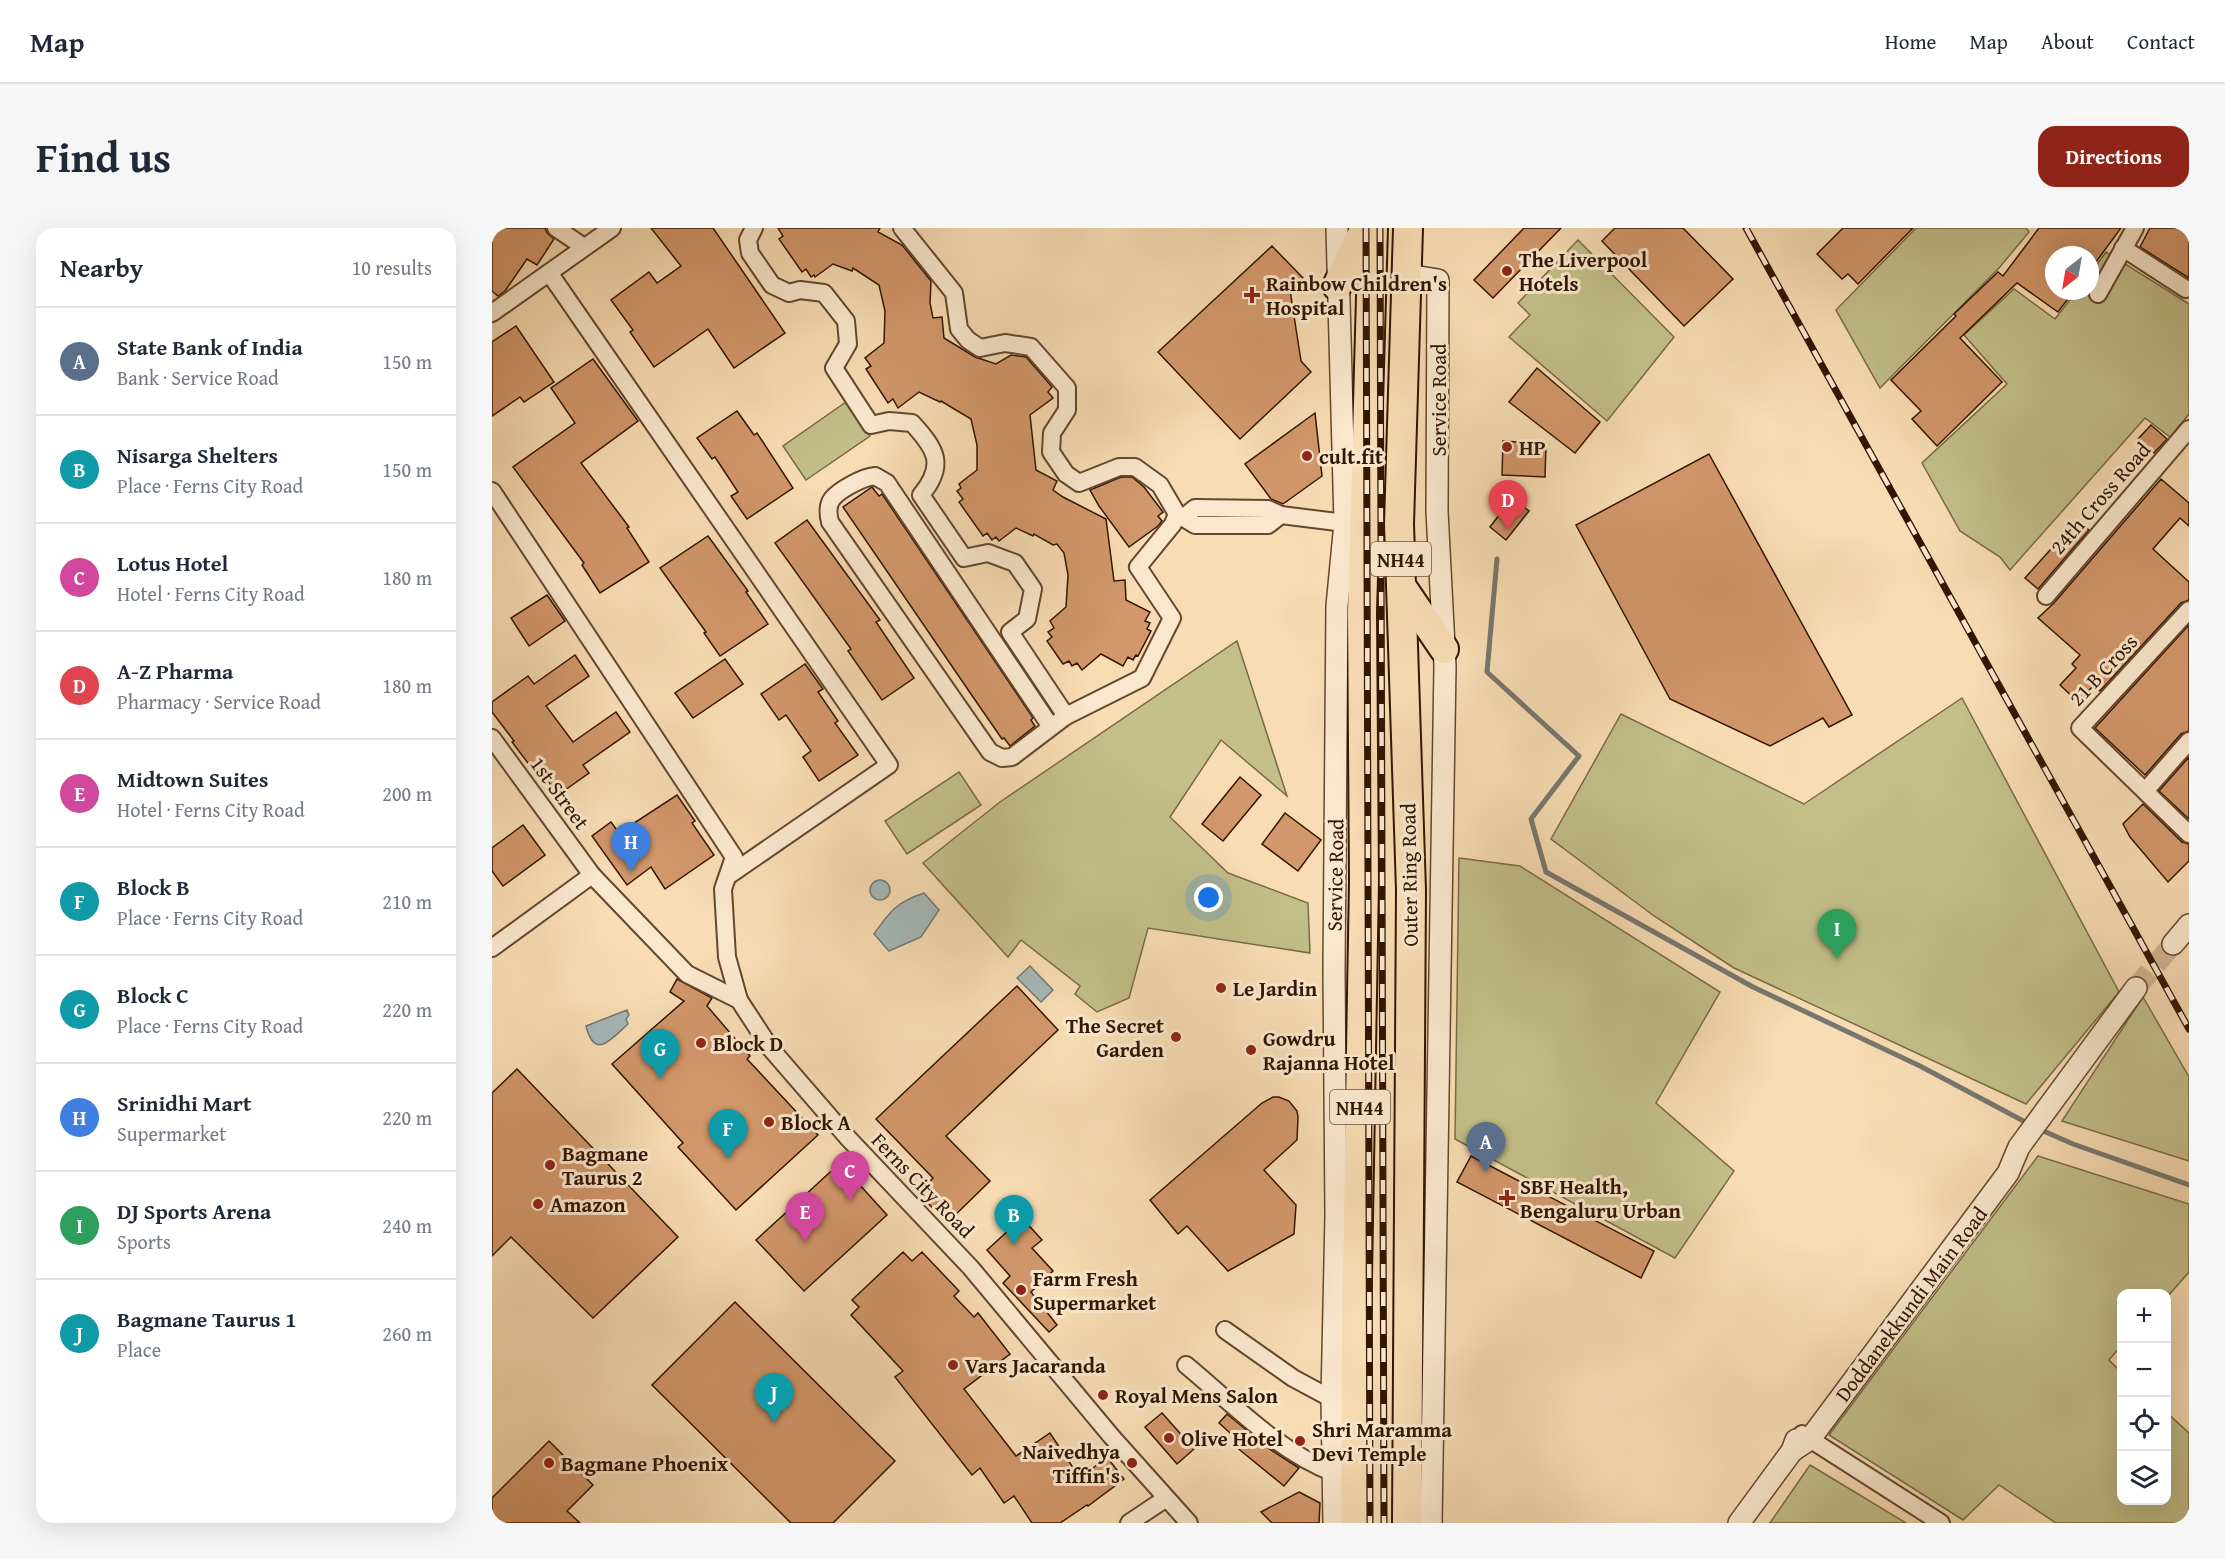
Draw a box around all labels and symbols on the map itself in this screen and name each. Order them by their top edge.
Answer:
place label: The Liverpool Hotels [1519,244,1648,299]
north arrow [2045,246,2099,300]
marker: The Liverpool Hotels [1500,264,1514,278]
place label: Rainbow Children's Hospital [1266,268,1447,323]
marker: Rainbow Children's Hospital [1243,286,1261,304]
street label: Service Road [1423,343,1454,456]
place label: HP [1519,432,1546,463]
street label: 24th Cross Road [2042,435,2158,561]
marker: HP [1500,440,1514,454]
place label: cult.fit [1319,441,1383,472]
marker: cult.fit [1300,449,1314,463]
pin: D [1488,480,1528,530]
road number: NH44 [1371,542,1431,576]
street label: 21 B Cross [2061,627,2145,713]
street label: 1st Street [523,750,597,836]
street label: Outer Ring Road [1392,802,1426,947]
street label: Service Road [1319,818,1351,932]
pin: H [612,822,650,872]
your location [1194,883,1223,912]
pin: I [1818,910,1856,959]
place label: Le Jardin [1233,973,1318,1004]
marker: Le Jardin [1214,981,1228,995]
place label: The Secret Garden [1066,1010,1165,1065]
place label: Gowdru Rajanna Hotel [1263,1023,1395,1078]
place label: Block D [713,1028,783,1059]
pin: G [640,1030,680,1079]
marker: The Secret Garden [1169,1030,1183,1044]
marker: Block D [694,1036,708,1050]
marker: Gowdru Rajanna Hotel [1244,1043,1258,1057]
road number: NH44 [1330,1090,1390,1124]
place label: Block A [781,1107,852,1138]
pin: F [708,1110,748,1159]
marker: Block A [762,1115,776,1129]
pin: A [1466,1122,1506,1172]
street label: Ferns City Road [864,1125,982,1245]
place label: Bagmane Taurus 2 [562,1138,648,1193]
pin: C [830,1152,870,1201]
marker: Bagmane Taurus 2 [543,1158,557,1172]
place label: SBF Health, Bengaluru Urban [1520,1171,1681,1226]
place label: Amazon [550,1189,626,1220]
marker: SBF Health, Bengaluru Urban [1498,1189,1516,1207]
pin: E [786,1192,824,1242]
pin: B [994,1196,1034,1245]
marker: Amazon [531,1197,545,1211]
street label: Doddanekkundi Main Road [1827,1199,1995,1408]
place label: Farm Fresh Supermarket [1033,1263,1156,1318]
marker: Farm Fresh Supermarket [1014,1283,1028,1297]
place label: Vars Jacaranda [965,1350,1106,1381]
marker: Vars Jacaranda [946,1358,960,1372]
pin: J [754,1374,794,1423]
place label: Royal Mens Salon [1115,1380,1278,1411]
marker: Royal Mens Salon [1096,1388,1110,1402]
place label: Shri Maramma Devi Temple [1312,1414,1452,1469]
place label: Olive Hotel [1181,1423,1283,1454]
marker: Olive Hotel [1162,1431,1176,1445]
marker: Shri Maramma Devi Temple [1293,1434,1307,1448]
place label: Naivedhya Tiffin's [1022,1436,1120,1491]
place label: Bagmane Phoenix [561,1448,728,1479]
marker: Bagmane Phoenix [542,1456,556,1470]
marker: Naivedhya Tiffin's [1125,1456,1139,1470]

